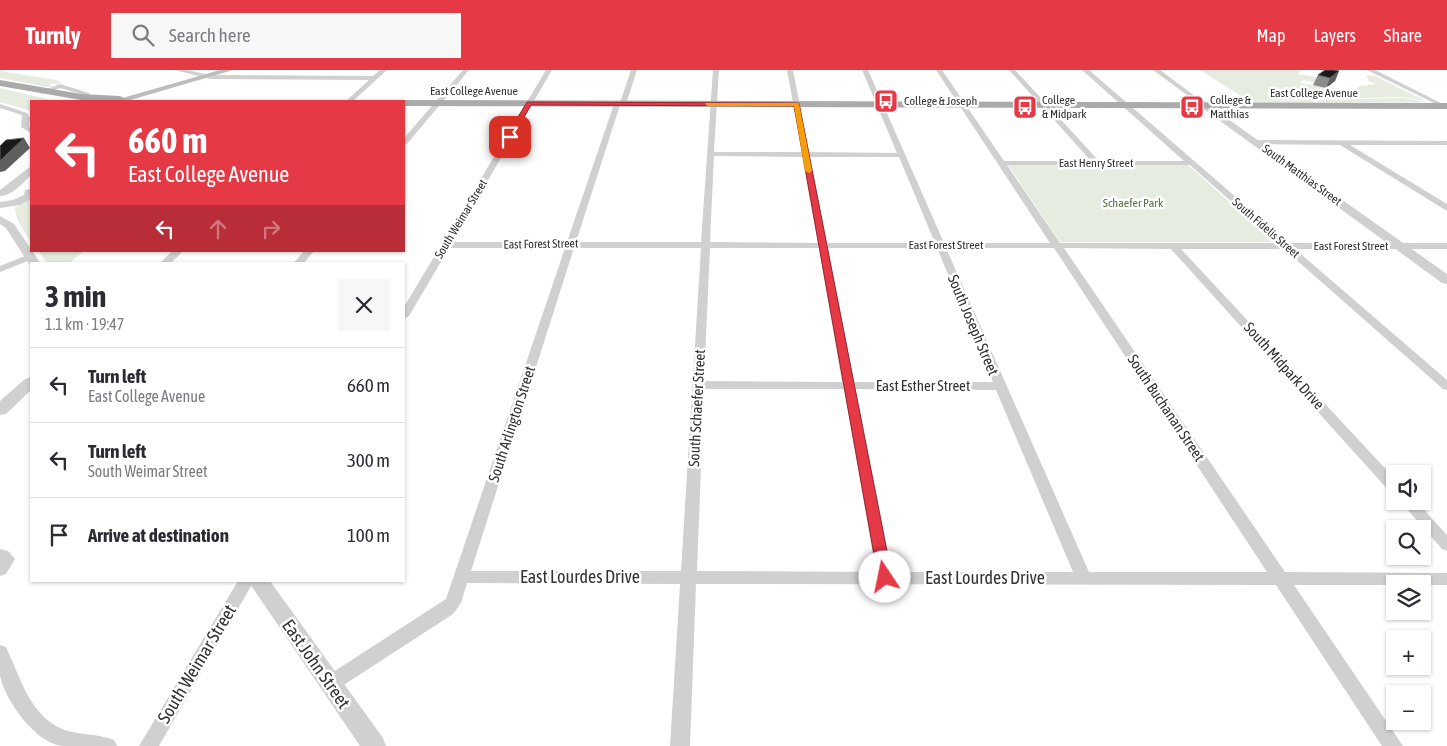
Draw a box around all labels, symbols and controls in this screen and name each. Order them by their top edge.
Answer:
search box [111,13,461,58]
icon: search [129,21,157,49]
text: Turnly [25,22,81,49]
text: Search here [169,24,251,46]
text: Map [1256,25,1285,46]
text: Layers [1313,25,1356,46]
text: Share [1384,25,1422,46]
street label: East College Avenue [430,84,518,98]
street label: East College Avenue [1270,86,1358,100]
bus stop icon: College & Joseph [873,88,899,114]
place label: College & Midpark [1042,93,1087,121]
place label: College & Matthias [1210,93,1252,121]
place label: College & Joseph [904,94,977,108]
bus stop icon: College & Midpark [1012,94,1038,120]
bus stop icon: College & Matthias [1179,94,1205,120]
pin [489,116,531,158]
icon: left [45,120,110,185]
text: 660 m [128,120,207,160]
icon: arrive [496,123,524,151]
street label: South Matthias Street [1260,142,1345,209]
street label: East Henry Street [1059,156,1134,170]
text: East College Avenue [128,161,289,187]
street label: South Weimar Street [432,176,490,261]
street label: South Fidelis Street [1230,195,1303,261]
park label: Schaefer Park [1103,196,1164,210]
icon: left [151,215,179,243]
icon: ahead [204,215,232,243]
icon: right [257,215,285,243]
street label: East Forest Street [503,236,579,252]
street label: East Forest Street [909,238,984,252]
street label: East Forest Street [1314,239,1389,253]
street label: South Joseph Street [945,272,1002,378]
text: 3 min [45,279,106,313]
button: close [338,279,390,331]
text: 1.1 km · 19:47 [45,315,124,333]
street label: South Midpark Drive [1241,319,1328,413]
street label: South Schaefer Street [685,349,708,467]
street label: South Buchanan Street [1124,351,1208,464]
street label: South Arlington Street [485,364,538,484]
text: Turn left [88,365,146,387]
icon: left [45,371,73,399]
text: 660 m [347,374,390,396]
street label: East Esther Street [876,377,970,394]
text: East College Avenue [88,387,205,405]
text: Turn left [88,440,146,462]
icon: left [45,446,73,474]
text: 300 m [347,449,390,471]
text: South Weimar Street [88,462,208,480]
map controls [1386,465,1431,730]
button: sound [1386,465,1431,510]
button: search [1386,520,1431,565]
icon: arrive [45,521,73,549]
text: Arrive at destination [88,524,229,546]
text: 100 m [347,524,390,546]
position arrow [858,550,910,602]
street label: East Lourdes Drive [520,566,640,587]
street label: East Lourdes Drive [925,567,1045,588]
button: layers [1386,575,1431,620]
street label: South Weimar Street [153,601,240,727]
street label: East John Street [278,615,355,712]
button: + [1386,630,1431,675]
button: − [1386,685,1431,730]

